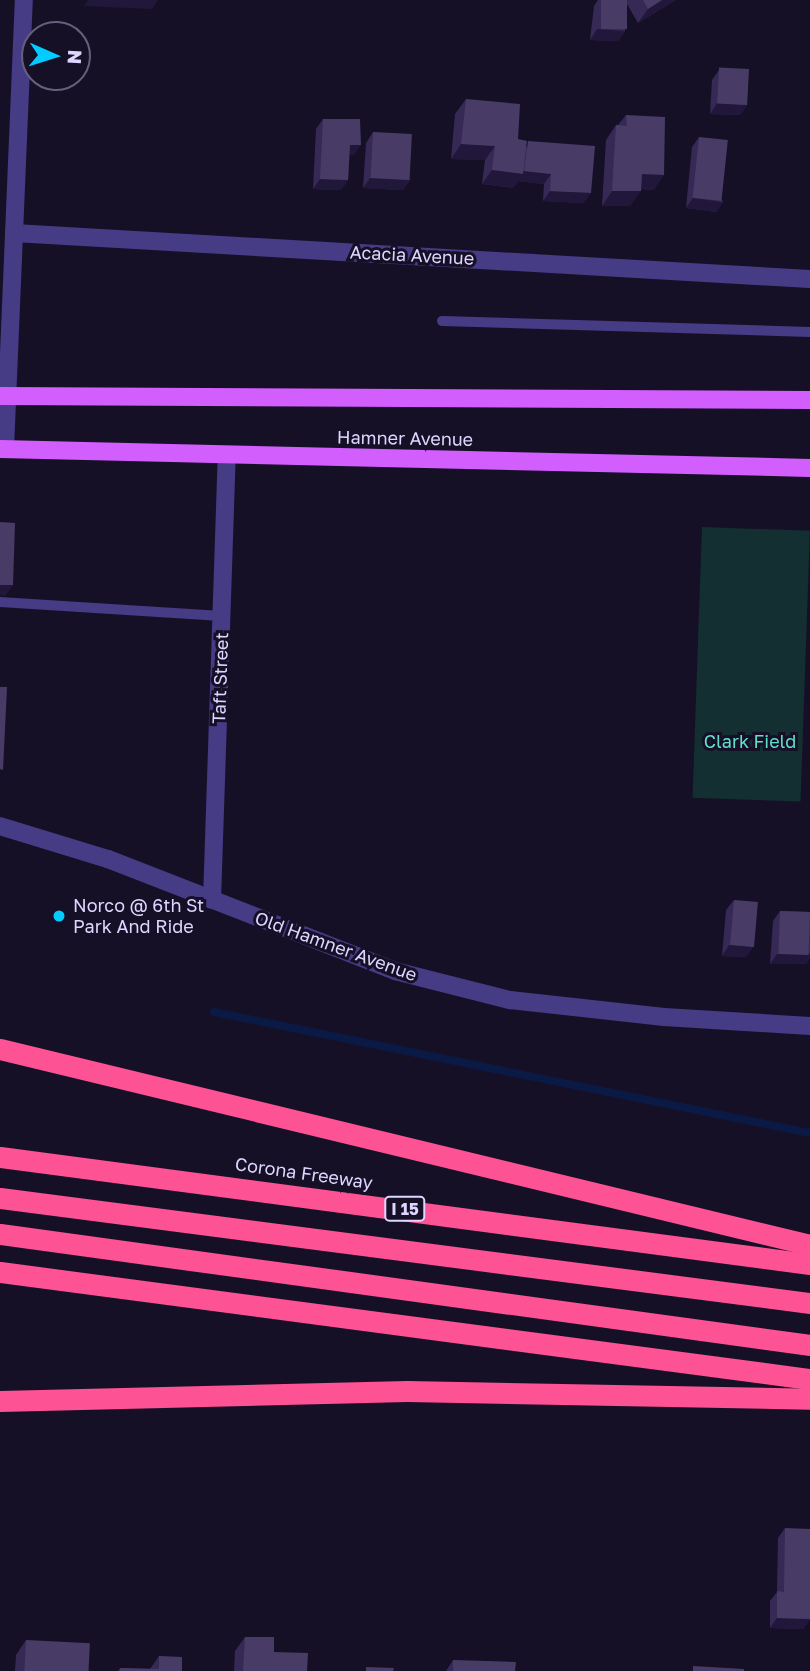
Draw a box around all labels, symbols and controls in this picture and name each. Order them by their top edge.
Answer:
north arrow [21,21,91,91]
text: N [64,49,87,65]
street label: Acacia Avenue [349,241,475,269]
street label: Hamner Avenue [337,426,473,450]
street label: Taft Street [208,632,232,724]
park label: Clark Field [704,730,796,752]
place label: Norco @ 6th St Park And Ride [73,895,204,937]
street label: Old Hamner Avenue [252,907,420,985]
marker: Norco @ 6th St Park And Ride [51,908,67,924]
street label: Corona Freeway [234,1153,374,1193]
road number: I 15 [384,1196,426,1222]

